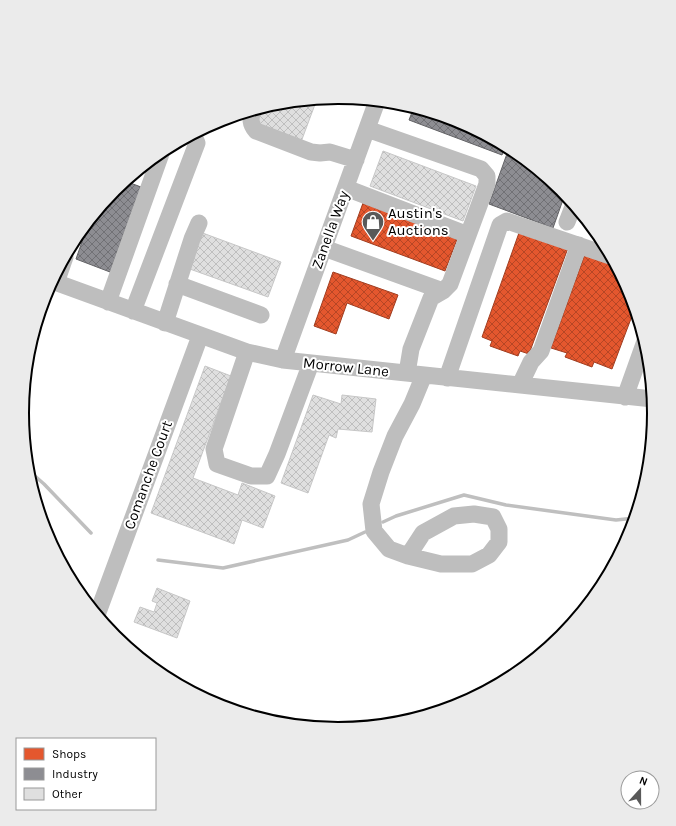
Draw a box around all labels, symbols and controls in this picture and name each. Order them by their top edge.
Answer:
street label: Zanella Way [307,188,353,272]
place label: Austin's Auctions [388,204,449,239]
shop icon: Austin's Auctions [360,209,386,242]
street label: Morrow Lane [302,354,390,380]
street label: Comanche Court [120,418,176,532]
legend [16,738,156,810]
text: Shops [52,747,86,761]
text: Industry [52,767,98,781]
north arrow [620,770,660,810]
text: N [637,774,649,789]
text: Other [52,787,83,801]

